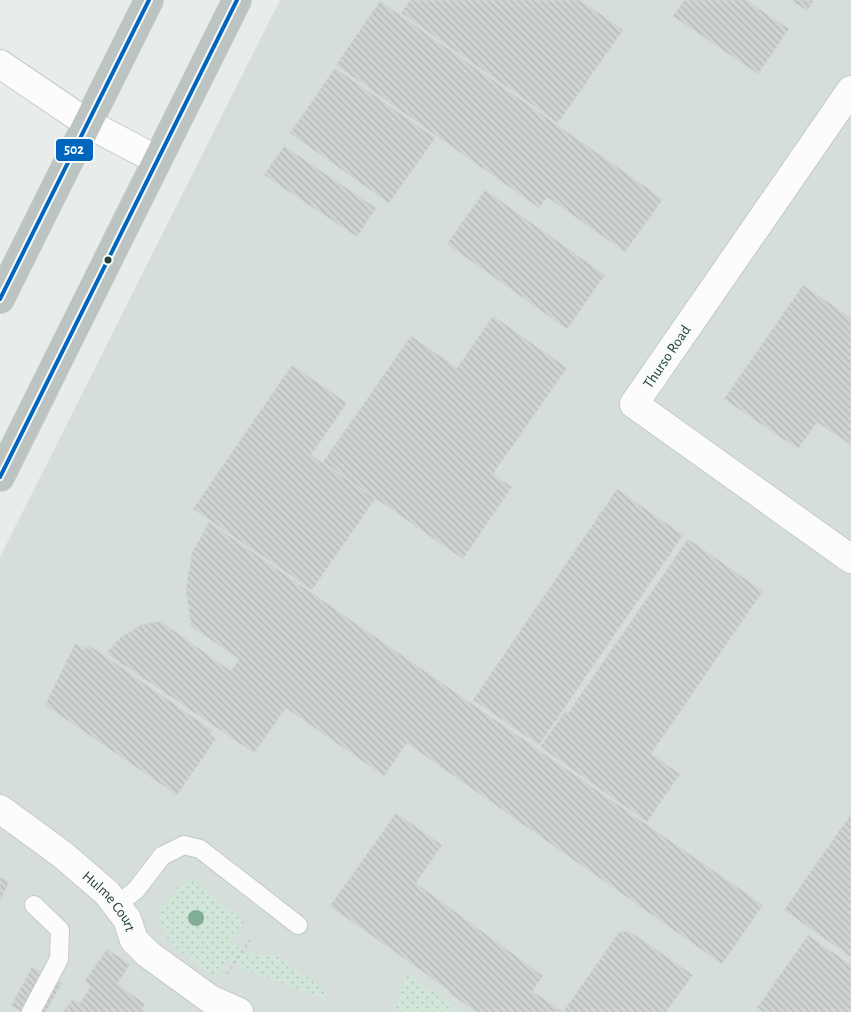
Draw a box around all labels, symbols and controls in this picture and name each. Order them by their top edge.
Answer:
line badge: 502 [55,138,94,162]
text: 502 [64,143,84,157]
unlabelled marker [103,255,113,265]
street label: Thurso Road [640,323,694,391]
street label: Hulme Court [80,868,138,933]

